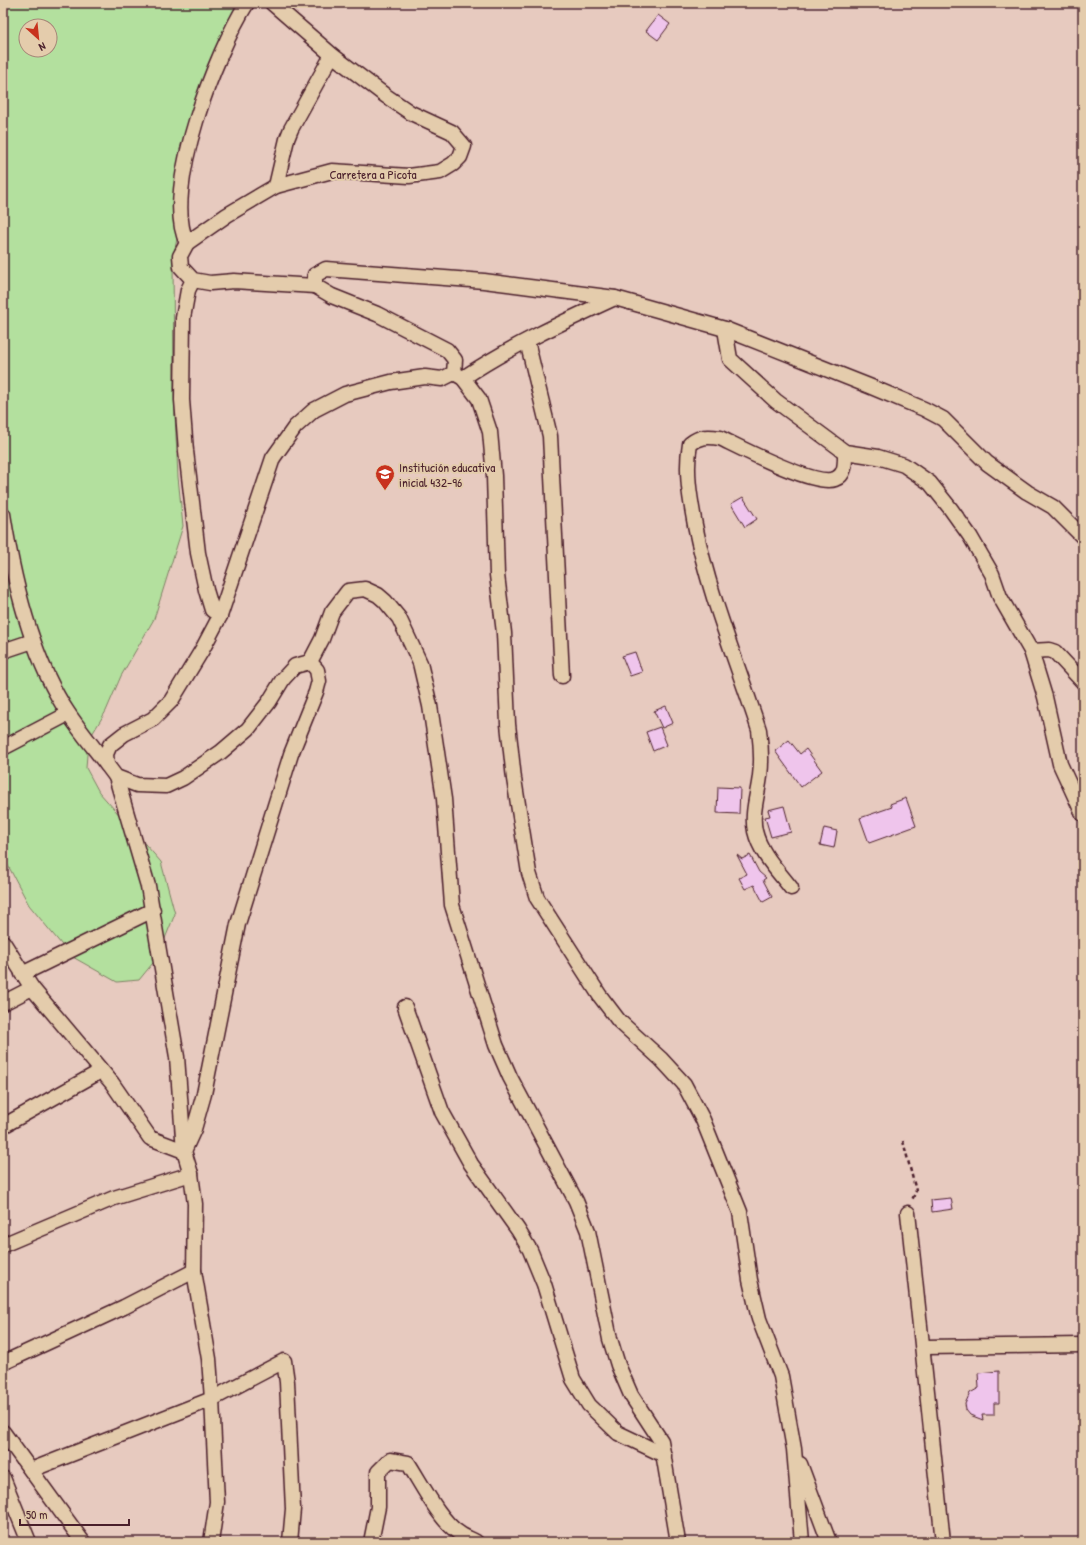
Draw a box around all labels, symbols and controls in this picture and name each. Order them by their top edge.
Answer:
north arrow [18,18,58,58]
text: N [37,39,48,55]
street label: Carretera a Picota [329,165,417,183]
place label: Institución educativa inicial 432-96 [399,458,495,491]
school or university icon: Institución educativa inicial 432-96 [374,463,396,491]
scale bar [20,1501,129,1527]
text: 50 m [26,1506,47,1523]

